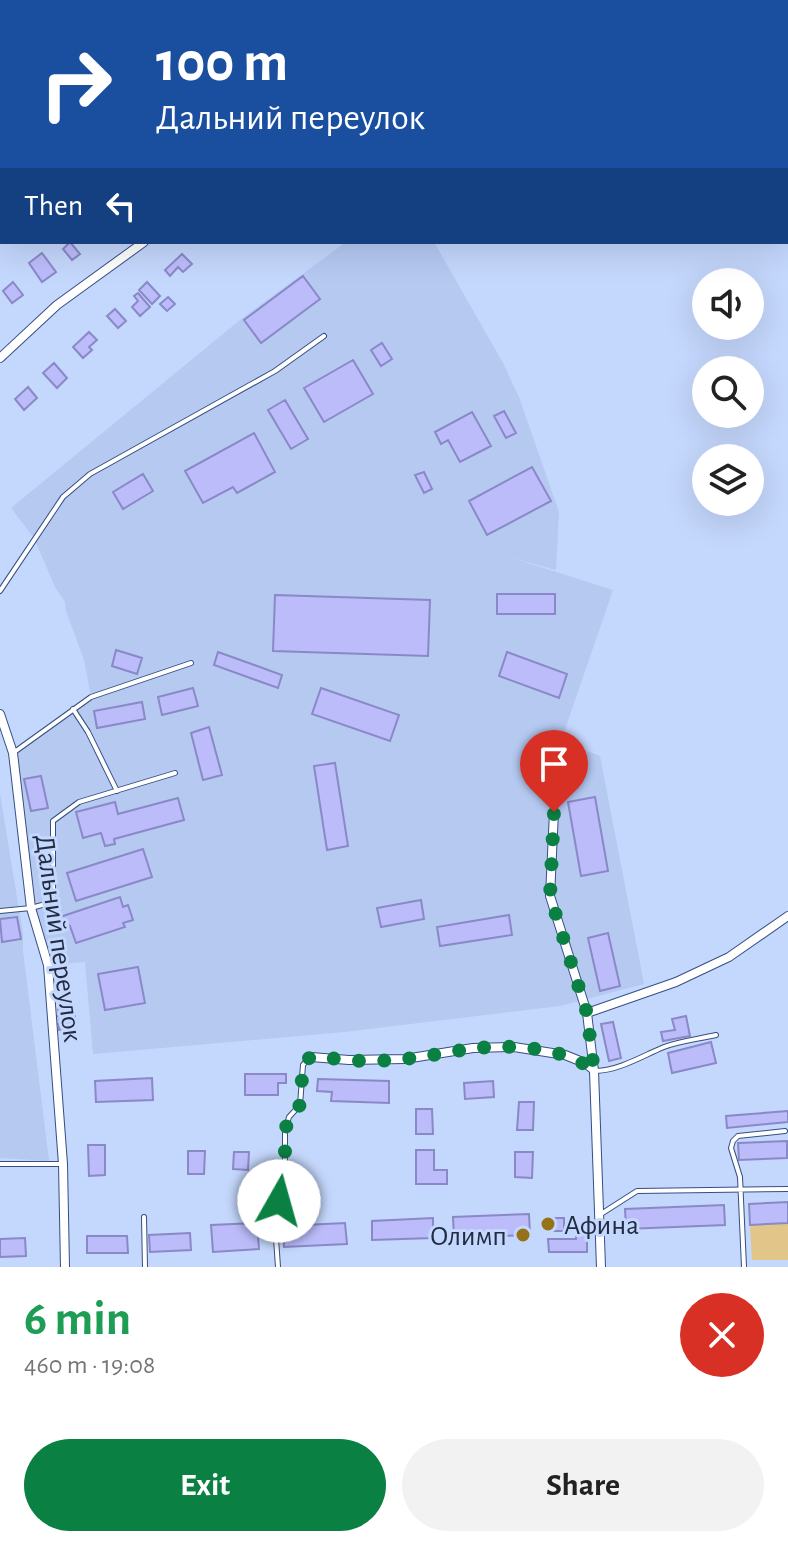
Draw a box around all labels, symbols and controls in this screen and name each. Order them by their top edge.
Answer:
icon: right [24,32,128,136]
text: 100 m [156,35,288,91]
text: Дальний переулок [156,100,425,136]
icon: left [99,184,143,228]
text: Then [24,191,83,221]
map controls [692,268,764,516]
button: sound [692,268,764,340]
button: search [692,356,764,428]
button: layers [692,444,764,516]
pin [520,730,588,812]
icon: arrive [532,742,576,786]
street label: Дальний переулок [30,833,86,1044]
position arrow [237,1159,321,1243]
place label: Афина [564,1212,639,1240]
marker: Афина [539,1215,557,1233]
place label: Олимп [430,1223,507,1251]
marker: Олимп [514,1226,532,1244]
button: close [680,1293,764,1377]
text: 6 min [24,1296,131,1344]
text: 460 m · 19:08 [24,1352,155,1378]
button: Exit [24,1439,386,1531]
button: Share [402,1439,764,1531]

